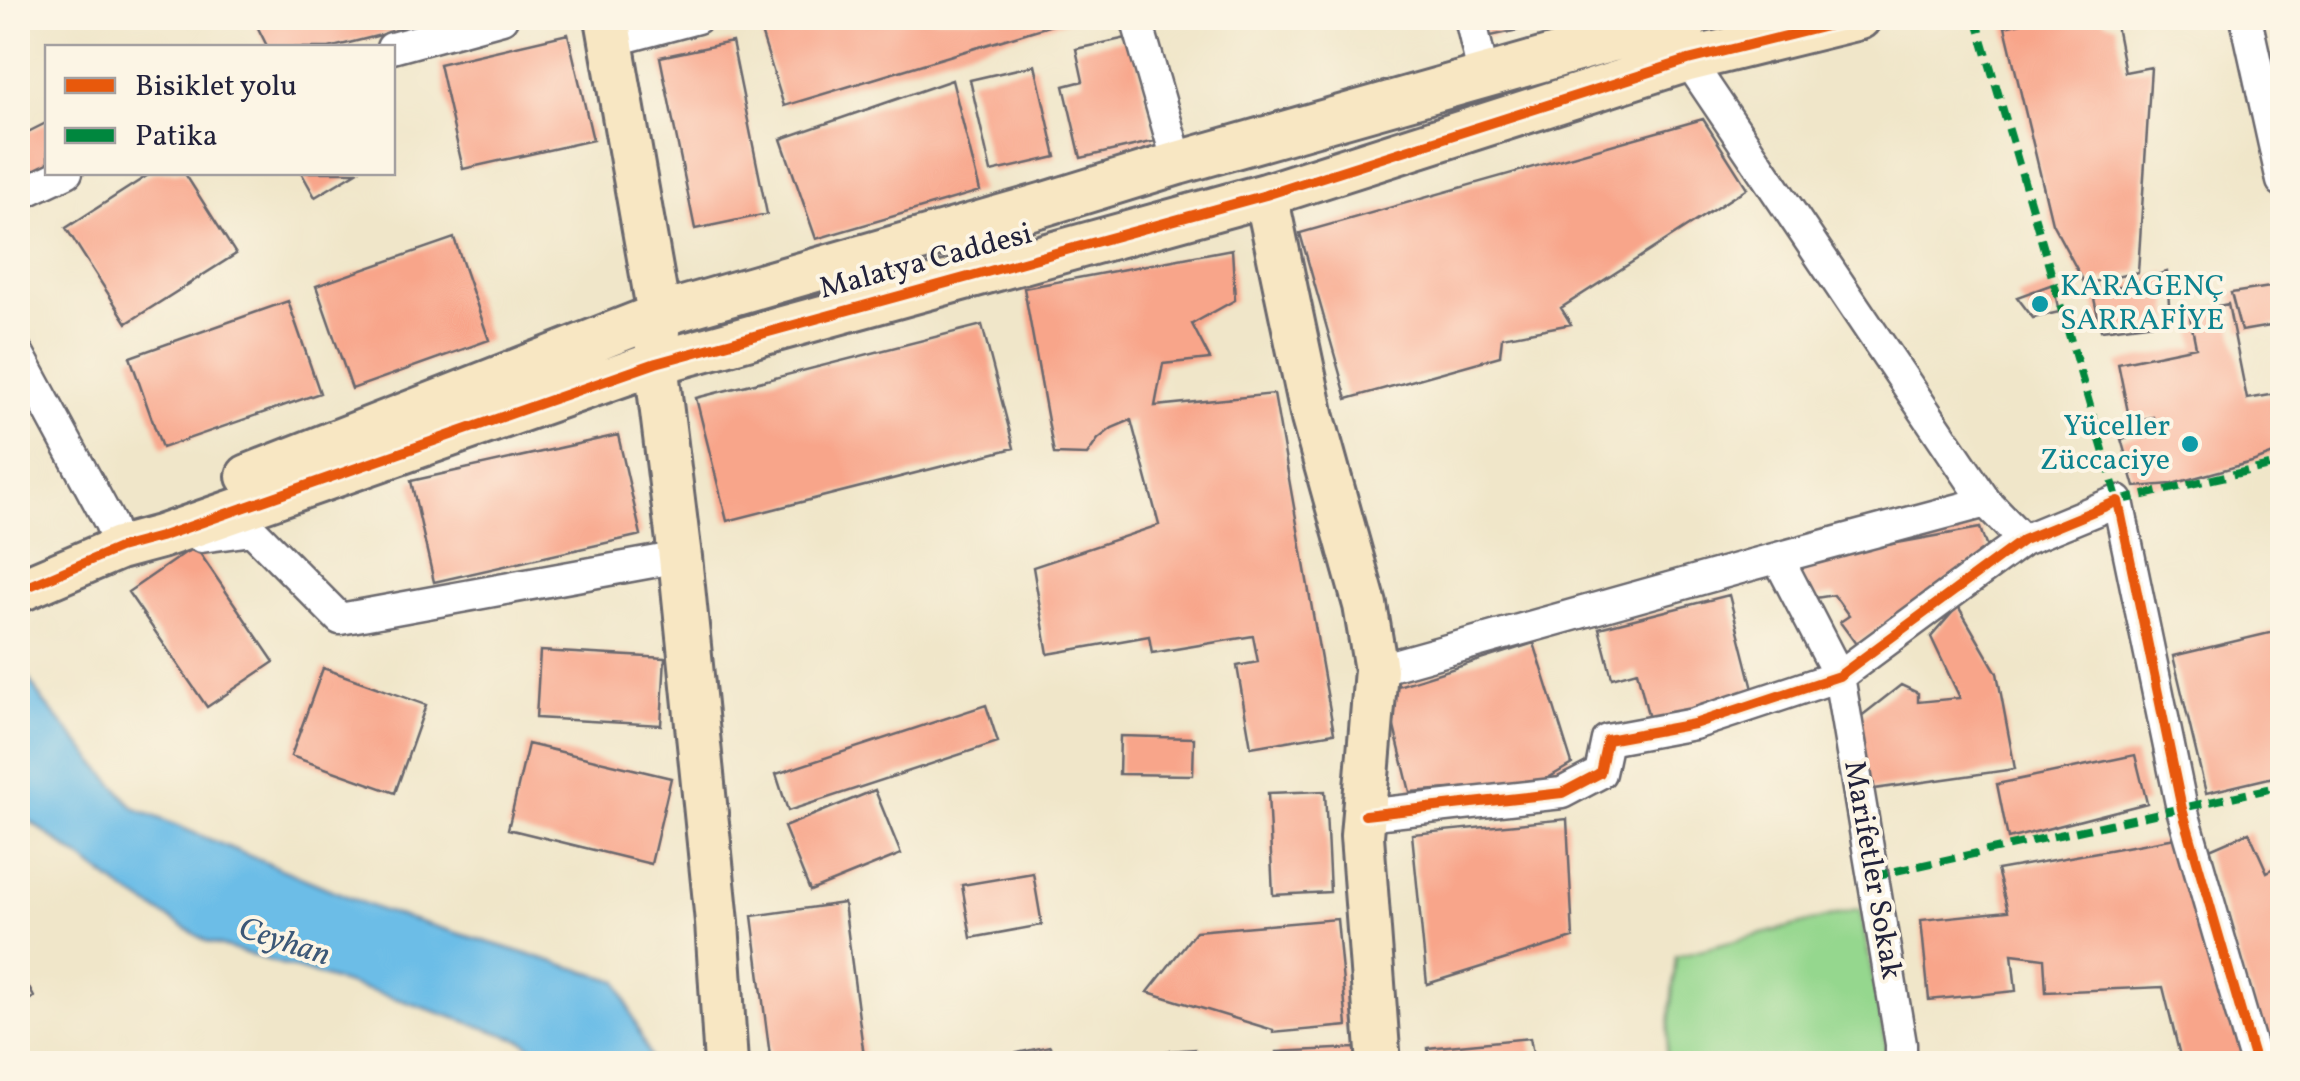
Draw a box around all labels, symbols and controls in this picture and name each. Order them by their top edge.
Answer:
legend [45,45,395,175]
text: Bisiklet yolu [135,66,297,108]
text: Patika [135,116,218,158]
street label: Malatya Caddesi [815,213,1037,311]
place label: KARAGENÇ SARRAFİYE [2060,266,2224,342]
marker: KARAGENÇ SARRAFİYE [2029,293,2051,315]
place label: Yüceller Züccaciye [2040,406,2170,482]
marker: Yüceller Züccaciye [2179,433,2201,455]
street label: Marifetler Sokak [1832,757,1912,983]
water label: Ceyhan [232,908,336,978]

